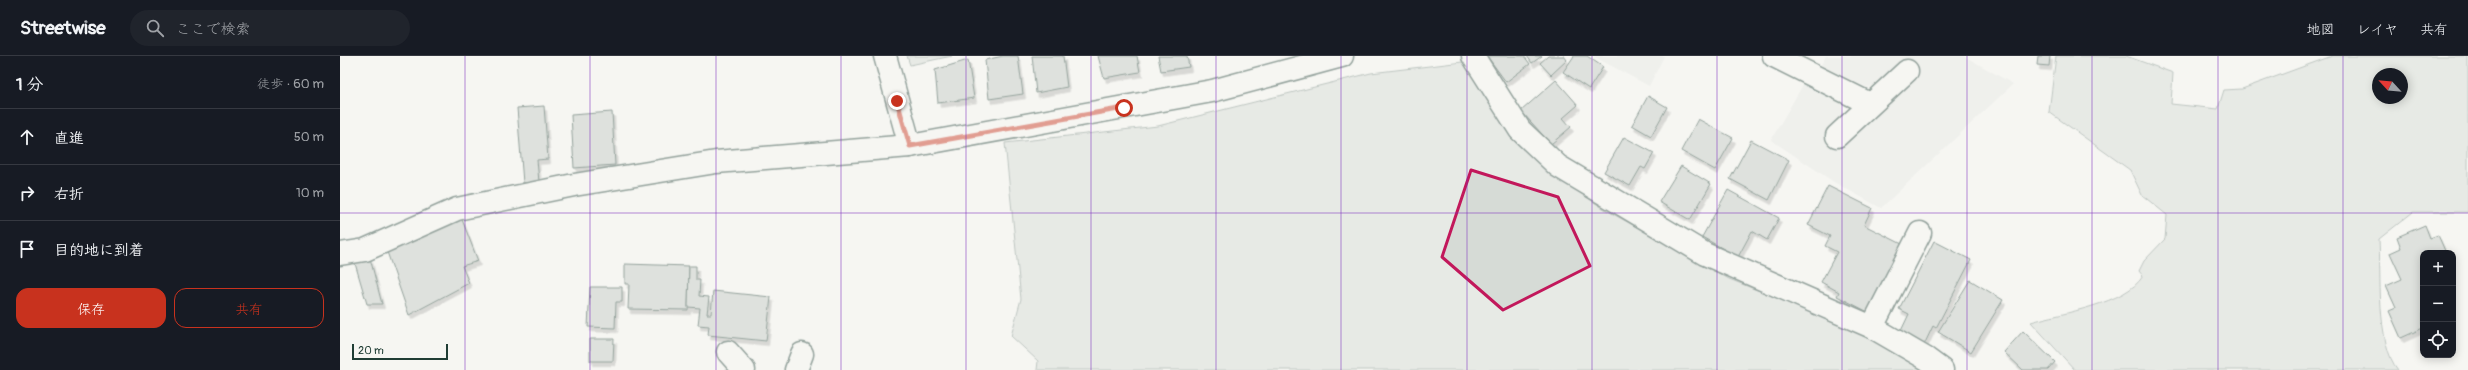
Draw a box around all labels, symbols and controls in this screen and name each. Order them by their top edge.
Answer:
search box [130,10,410,46]
text: Streetwise [20,16,106,40]
icon: search [144,17,166,39]
text: ここで検索 [176,20,251,39]
text: 地図 [2307,21,2335,38]
text: レイヤ [2357,21,2398,38]
text: 共有 [2420,21,2448,38]
north arrow [2372,68,2408,104]
text: 1 分 [16,74,43,95]
text: 徒歩 · 60 m [257,76,324,92]
route end [888,92,906,110]
route start [1115,99,1133,117]
icon: ahead [16,126,38,148]
text: 直進 [54,129,84,148]
text: 50 m [294,129,324,145]
icon: right [16,182,38,204]
text: 右折 [54,185,84,204]
text: 10 m [296,185,324,201]
icon: arrive [16,238,38,260]
text: 目的地に到着 [54,241,144,260]
map controls [2420,250,2456,358]
button: + [2420,250,2456,286]
button: − [2420,286,2456,322]
button: 保存 [16,288,166,328]
button: 共有 [174,288,324,328]
button: locate [2420,322,2456,358]
scale bar [352,342,448,361]
text: 20 m [358,344,384,357]

